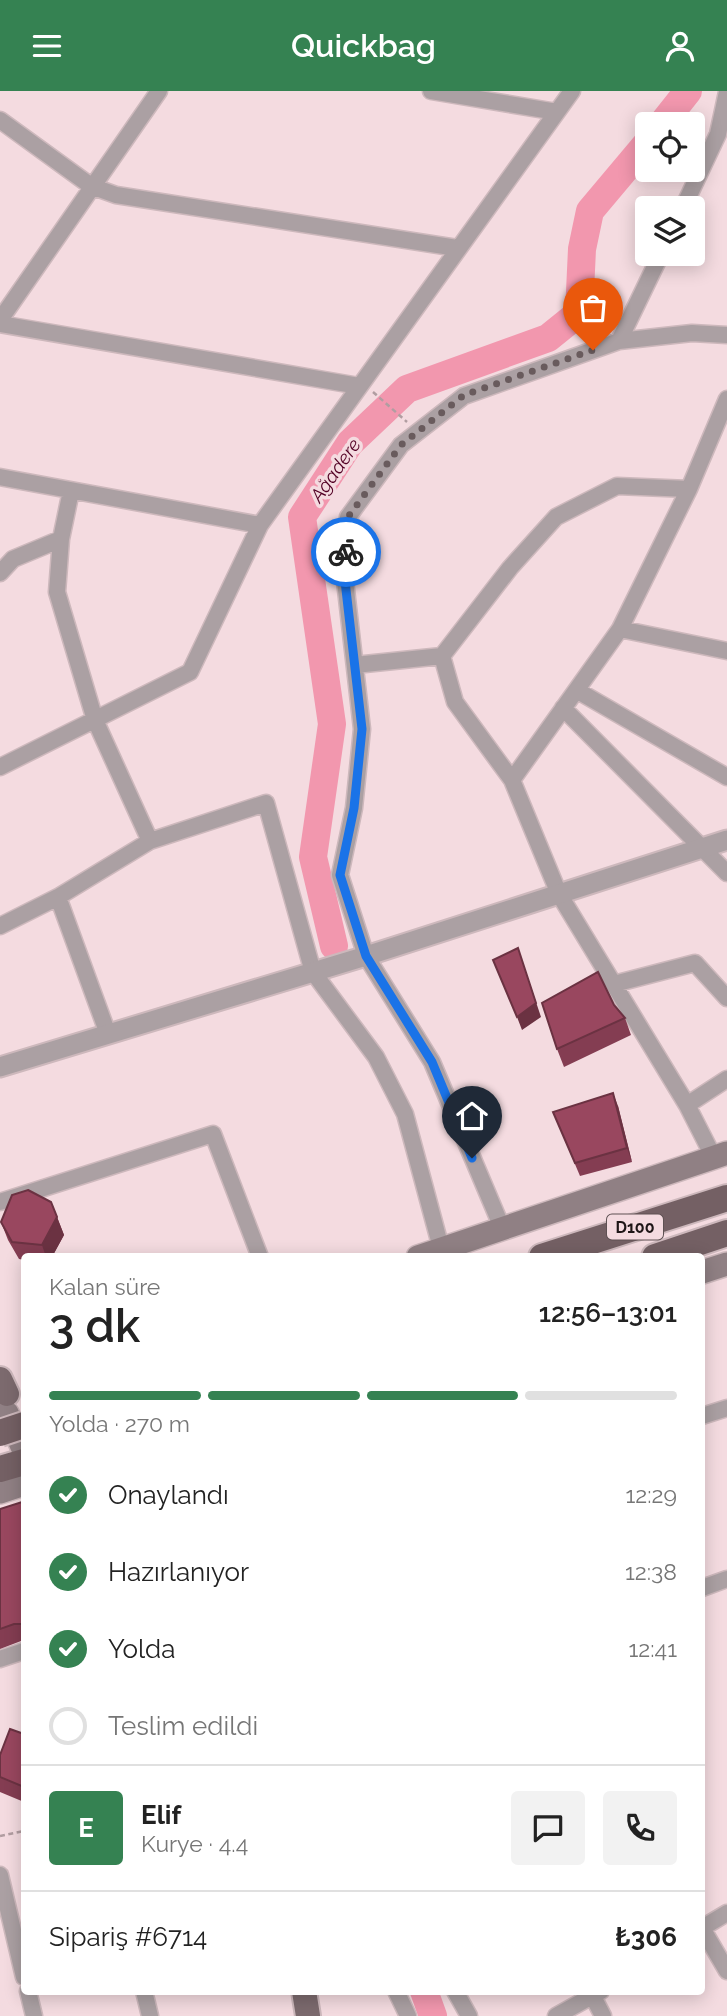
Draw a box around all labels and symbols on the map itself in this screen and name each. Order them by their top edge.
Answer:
pin [563,278,623,350]
water label: Ağadere [305,434,365,507]
courier [311,517,381,587]
pin [442,1086,502,1158]
road number: D100 [607,1215,663,1239]

